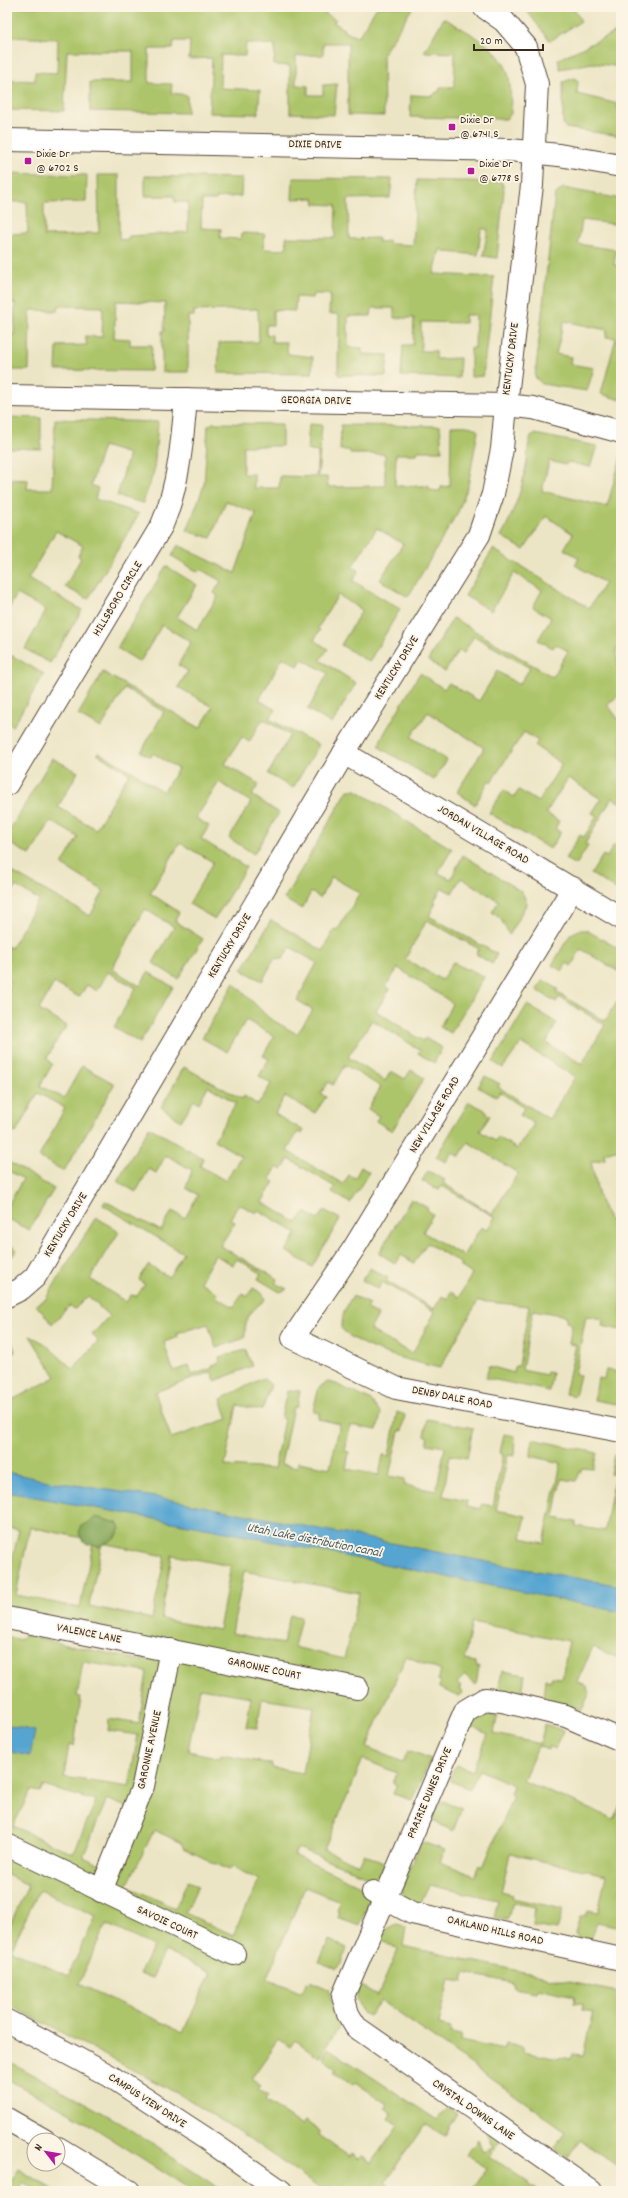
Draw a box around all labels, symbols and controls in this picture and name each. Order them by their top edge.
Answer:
scale bar [474,26,543,52]
text: 20 m [480,33,503,50]
place label: Dixie Dr @ 6741 S [460,112,498,143]
marker: Dixie Dr @ 6741 S [447,122,457,132]
street label: DIXIE DRIVE [288,136,342,154]
place label: Dixie Dr @ 6702 S [36,146,79,177]
marker: Dixie Dr @ 6702 S [23,156,33,166]
place label: Dixie Dr @ 6778 S [479,156,519,187]
marker: Dixie Dr @ 6778 S [466,166,476,176]
street label: KENTUCKY DRIVE [498,321,524,396]
street label: GEORGIA DRIVE [281,392,352,410]
street label: HILLSBORO CIRCLE [89,558,147,640]
street label: KENTUCKY DRIVE [370,632,424,703]
street label: JORDAN VILLAGE ROAD [434,801,532,869]
street label: KENTUCKY DRIVE [204,910,256,982]
street label: NEW VILLAGE ROAD [405,1074,465,1156]
street label: KENTUCKY DRIVE [40,1189,92,1261]
street label: DENBY DALE ROAD [410,1382,494,1414]
water label: Utah Lake distribution canal [245,1519,384,1564]
street label: VALENCE LANE [55,1619,123,1649]
street label: GARONNE COURT [226,1653,302,1685]
street label: GARONNE AVENUE [133,1708,167,1791]
street label: PRAIRIE DUNES DRIVE [403,1744,457,1841]
street label: SAVOIE COURT [134,1901,201,1945]
street label: OAKLAND HILLS ROAD [445,1912,545,1950]
street label: CAMPUS VIEW DRIVE [104,2069,190,2133]
street label: CRYSTAL DOWNS LANE [428,2075,518,2145]
north arrow [26,2132,66,2172]
text: N [31,2141,48,2154]

